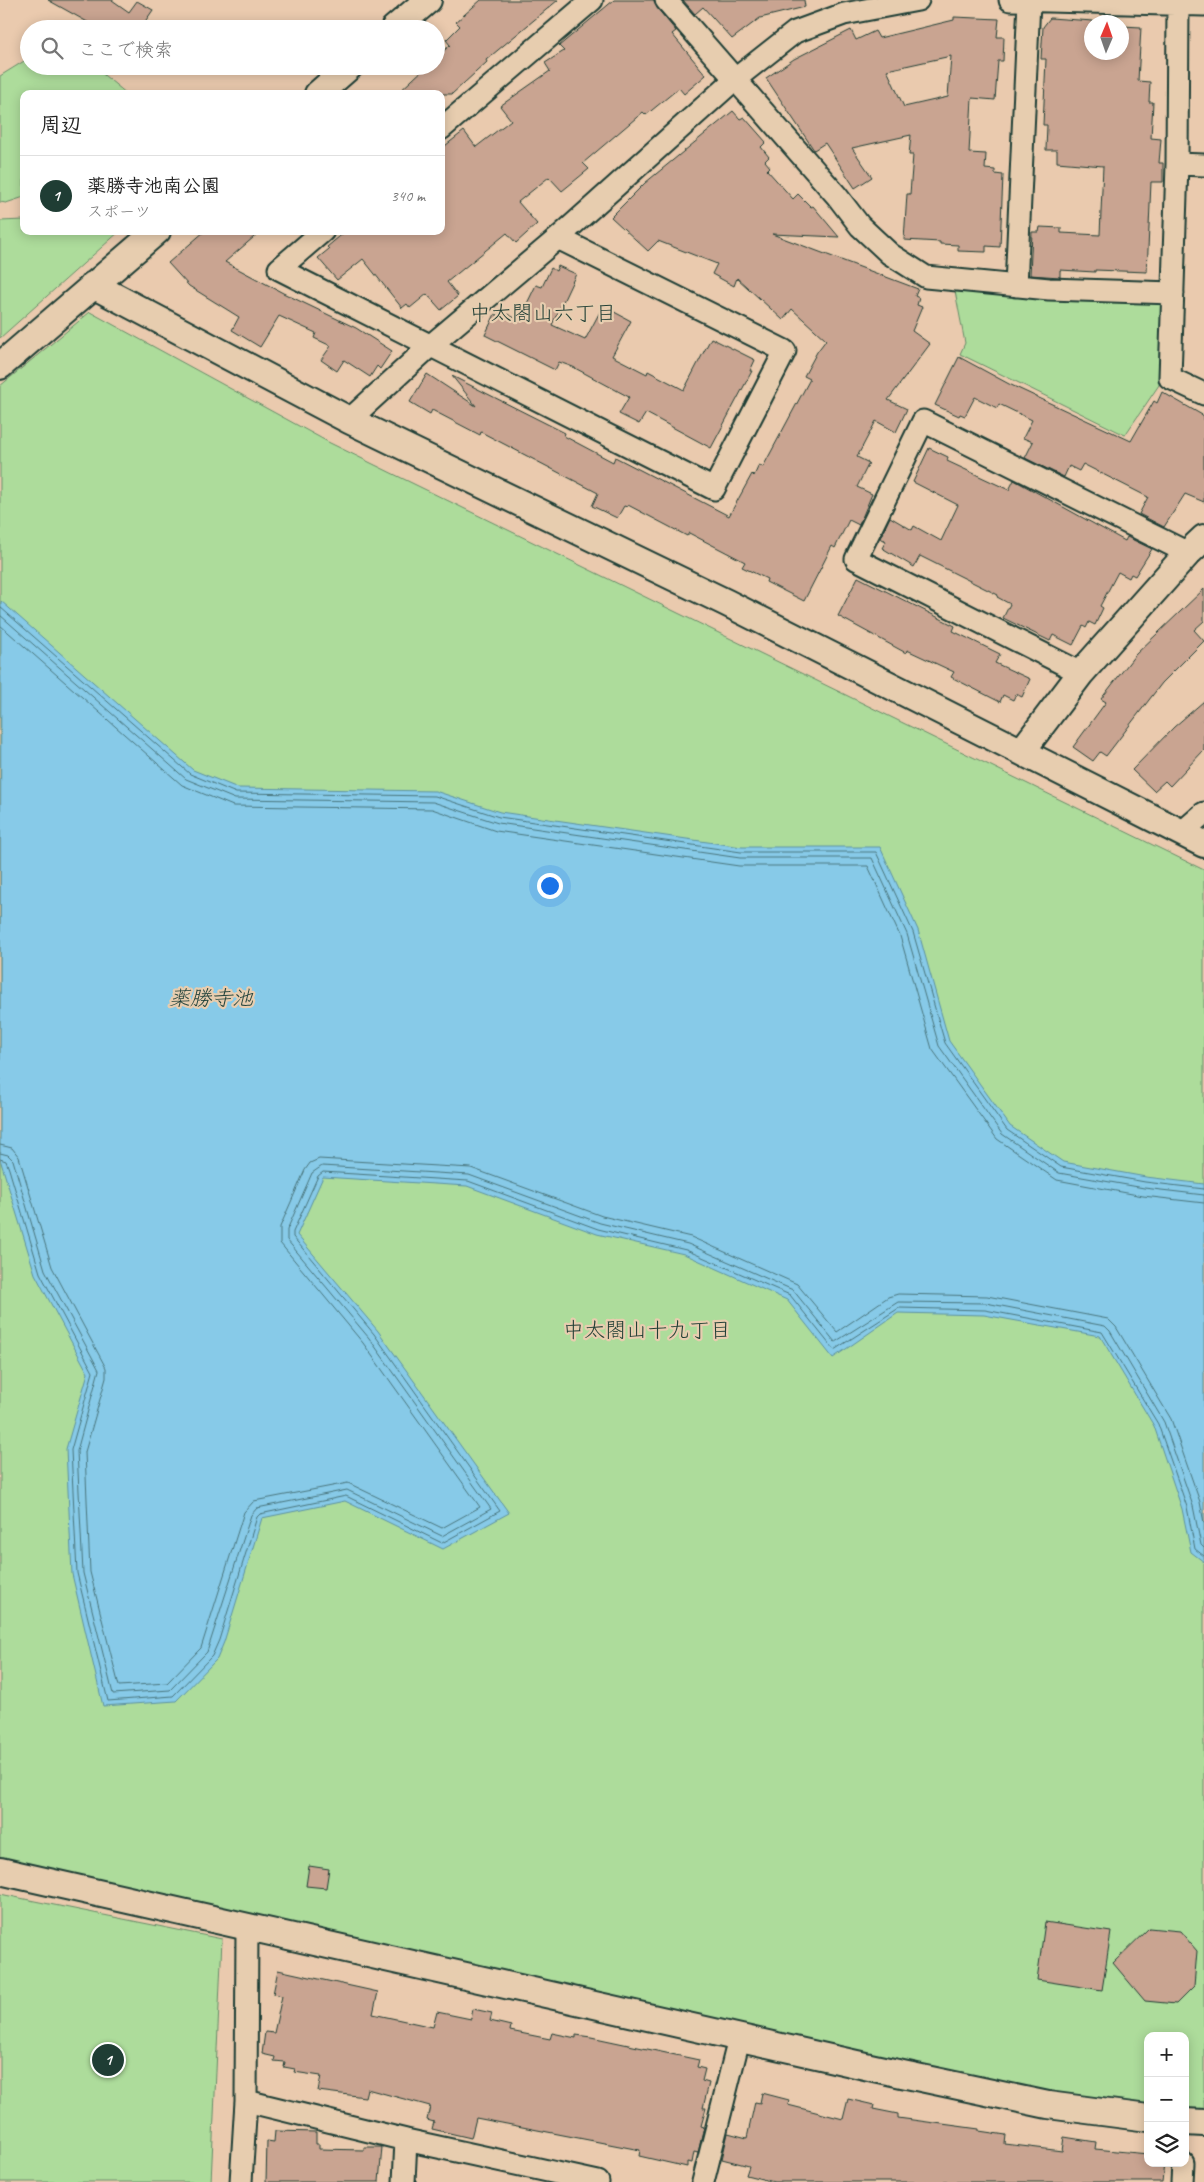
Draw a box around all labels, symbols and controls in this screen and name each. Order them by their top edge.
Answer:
north arrow [1084,15,1129,60]
search box [20,20,445,75]
icon: search [38,34,66,62]
text: ここで検索 [78,38,173,62]
text: 周辺 [40,112,82,138]
text: 薬勝寺池南公園 [87,174,220,198]
text: 1 [52,186,60,206]
text: 340 m [391,186,425,206]
text: スポーツ [87,202,151,222]
district label: 中太閤山六丁目 [470,300,617,326]
your location [537,873,563,899]
water label: 薬勝寺池 [169,985,254,1011]
district label: 中太閤山十九丁目 [563,1317,731,1343]
map controls [1144,2032,1189,2167]
button: + [1144,2032,1189,2077]
pin: 1 [92,2041,124,2079]
button: − [1144,2077,1189,2122]
button: layers [1144,2122,1189,2167]

